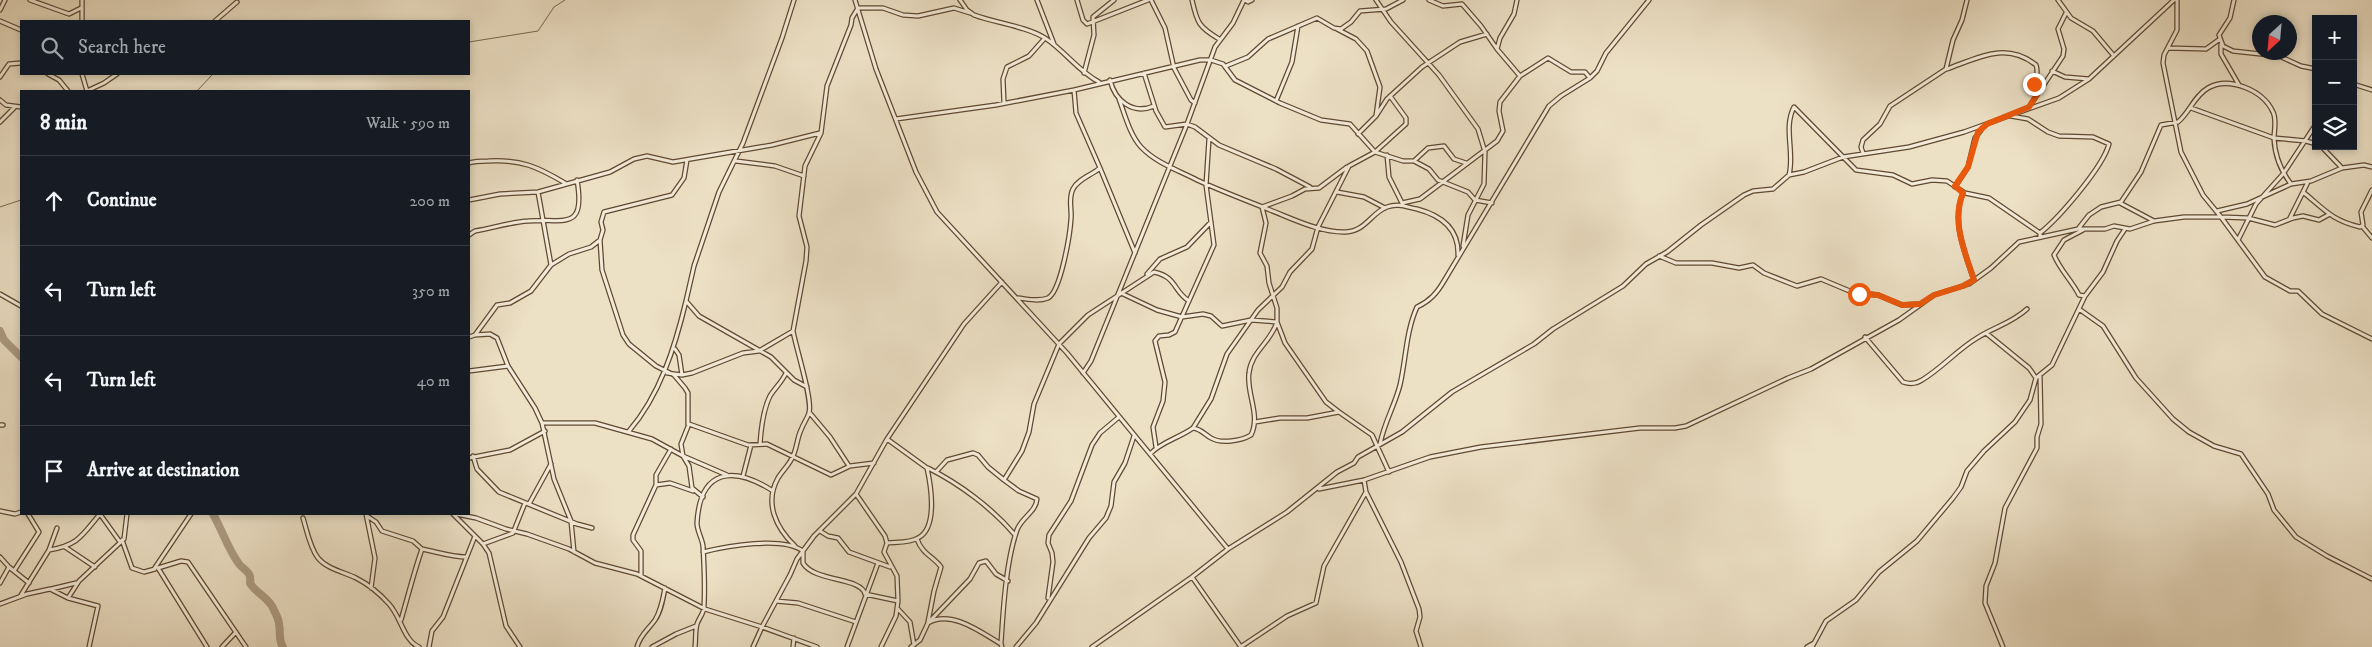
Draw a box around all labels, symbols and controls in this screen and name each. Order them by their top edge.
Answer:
north arrow [2252,15,2297,60]
map controls [2312,15,2357,150]
button: + [2312,15,2357,60]
search box [20,20,470,75]
icon: search [38,34,66,62]
text: Search here [78,36,166,59]
button: − [2312,60,2357,105]
route end [2023,73,2046,96]
button: layers [2312,105,2357,150]
text: 8 min [40,110,87,136]
text: Walk · 590 m [366,113,450,133]
icon: ahead [40,187,68,215]
text: Continue [87,189,157,212]
text: 200 m [409,191,450,211]
icon: left [40,277,68,305]
text: Turn left [87,279,156,302]
text: 350 m [412,281,450,301]
route start [1848,283,1871,306]
icon: left [40,367,68,395]
text: Turn left [87,369,156,392]
text: 40 m [417,371,450,391]
icon: arrive [40,457,68,485]
text: Arrive at destination [87,459,239,482]

